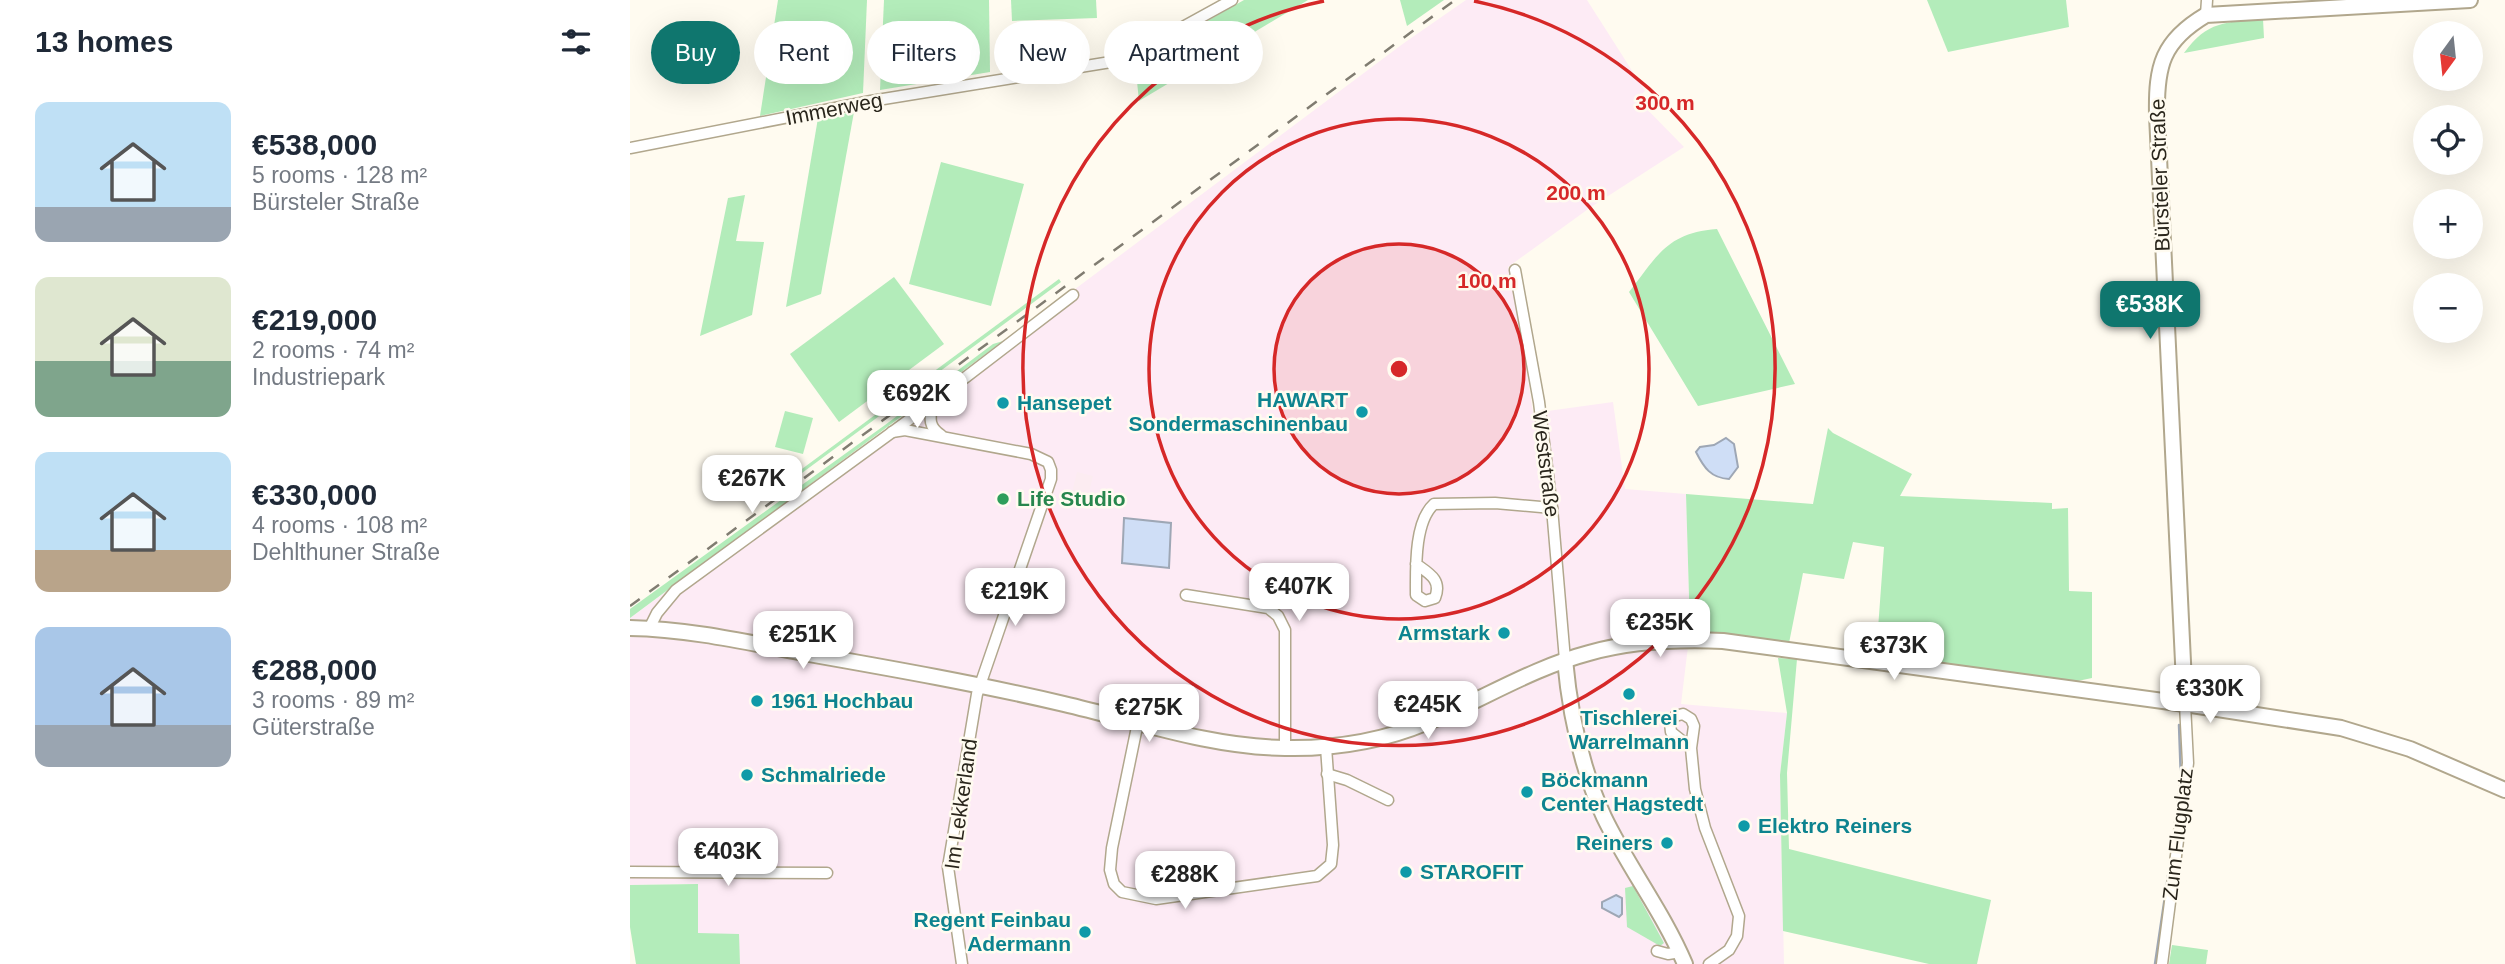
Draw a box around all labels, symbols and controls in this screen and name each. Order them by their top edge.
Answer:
chip: Buy [651,21,740,84]
chip: Rent [754,21,853,84]
chip: Filters [867,21,980,84]
chip: New [994,21,1090,84]
chip: Apartment [1104,21,1263,84]
north arrow [2413,21,2483,91]
map controls [2413,21,2483,343]
icon: filters [557,23,595,61]
text: 13 homes [35,25,173,58]
street label: Immerweg [784,88,884,129]
text: 300 m [1635,91,1695,114]
street label: Bürsteler Straße [2145,98,2174,252]
button: locate [2413,105,2483,175]
text: €538,000 [252,128,377,161]
icon: home [91,130,175,214]
text: 5 rooms · 128 m² [252,162,427,188]
text: 200 m [1546,181,1606,204]
text: Bürsteler Straße [252,189,419,215]
button: + [2413,189,2483,259]
text: 100 m [1457,269,1517,292]
button: − [2413,273,2483,343]
pin: €538K [2101,282,2199,341]
text: €538K [2116,291,2184,317]
text: €219,000 [252,303,377,336]
icon: home [91,305,175,389]
text: 2 rooms · 74 m² [252,337,414,363]
centre of rings [1387,357,1411,381]
text: Industriepark [252,364,385,390]
pin: €692K [868,370,966,430]
text: €692K [883,380,951,406]
place label: HAWART Sondermaschinenbau [1129,388,1348,435]
place label: Hansepet [1017,391,1112,414]
marker: Hansepet [995,395,1011,411]
marker: HAWART Sondermaschinenbau [1354,404,1370,420]
street label: Weststraße [1529,409,1564,518]
pin: €267K [703,456,801,515]
text: €267K [718,465,786,491]
text: €330,000 [252,478,377,511]
icon: home [91,480,175,564]
place label: Life Studio [1017,487,1126,510]
marker: Life Studio [995,491,1011,507]
text: 4 rooms · 108 m² [252,512,427,538]
text: Dehlthuner Straße [252,539,440,565]
pin: €407K [1250,564,1348,623]
pin: €219K [966,568,1064,628]
text: €407K [1265,573,1333,599]
text: €219K [981,578,1049,604]
pin: €235K [1611,600,1709,659]
text: €235K [1626,609,1694,635]
pin: €251K [754,612,852,671]
text: €251K [769,621,837,647]
place label: Armstark [1398,621,1490,644]
pin: €373K [1845,622,1943,682]
marker: Armstark [1496,625,1512,641]
text: €373K [1860,632,1928,658]
text: €288,000 [252,653,377,686]
icon: home [91,655,175,739]
pin: €330K [2161,666,2259,725]
text: €330K [2176,675,2244,701]
pin: €245K [1379,682,1477,741]
pin: €275K [1100,684,1198,744]
marker: Tischlerei Warrelmann [1621,686,1637,702]
text: 3 rooms · 89 m² [252,687,414,713]
place label: 1961 Hochbau [771,689,913,712]
text: €245K [1394,691,1462,717]
marker: 1961 Hochbau [749,693,765,709]
text: €275K [1115,694,1183,720]
place label: Tischlerei Warrelmann [1569,706,1689,753]
text: Güterstraße [252,714,375,740]
street label: Im Lekkerland [940,737,981,871]
place label: Schmalriede [761,763,886,786]
marker: Schmalriede [739,767,755,783]
street label: Zum Flugplatz [2158,767,2197,901]
place label: Böckmann Center Hagstedt [1541,768,1703,815]
marker: Böckmann Center Hagstedt [1519,784,1535,800]
place label: Elektro Reiners [1758,814,1912,837]
marker: Elektro Reiners [1736,818,1752,834]
pin: €403K [679,828,777,888]
place label: Reiners [1576,831,1653,854]
marker: Reiners [1659,835,1675,851]
text: €403K [694,838,762,864]
pin: €288K [1136,852,1234,911]
place label: STAROFIT [1420,860,1524,883]
text: €288K [1151,861,1219,887]
marker: STAROFIT [1398,864,1414,880]
place label: Regent Feinbau Adermann [913,908,1071,955]
marker: Regent Feinbau Adermann [1077,924,1093,940]

